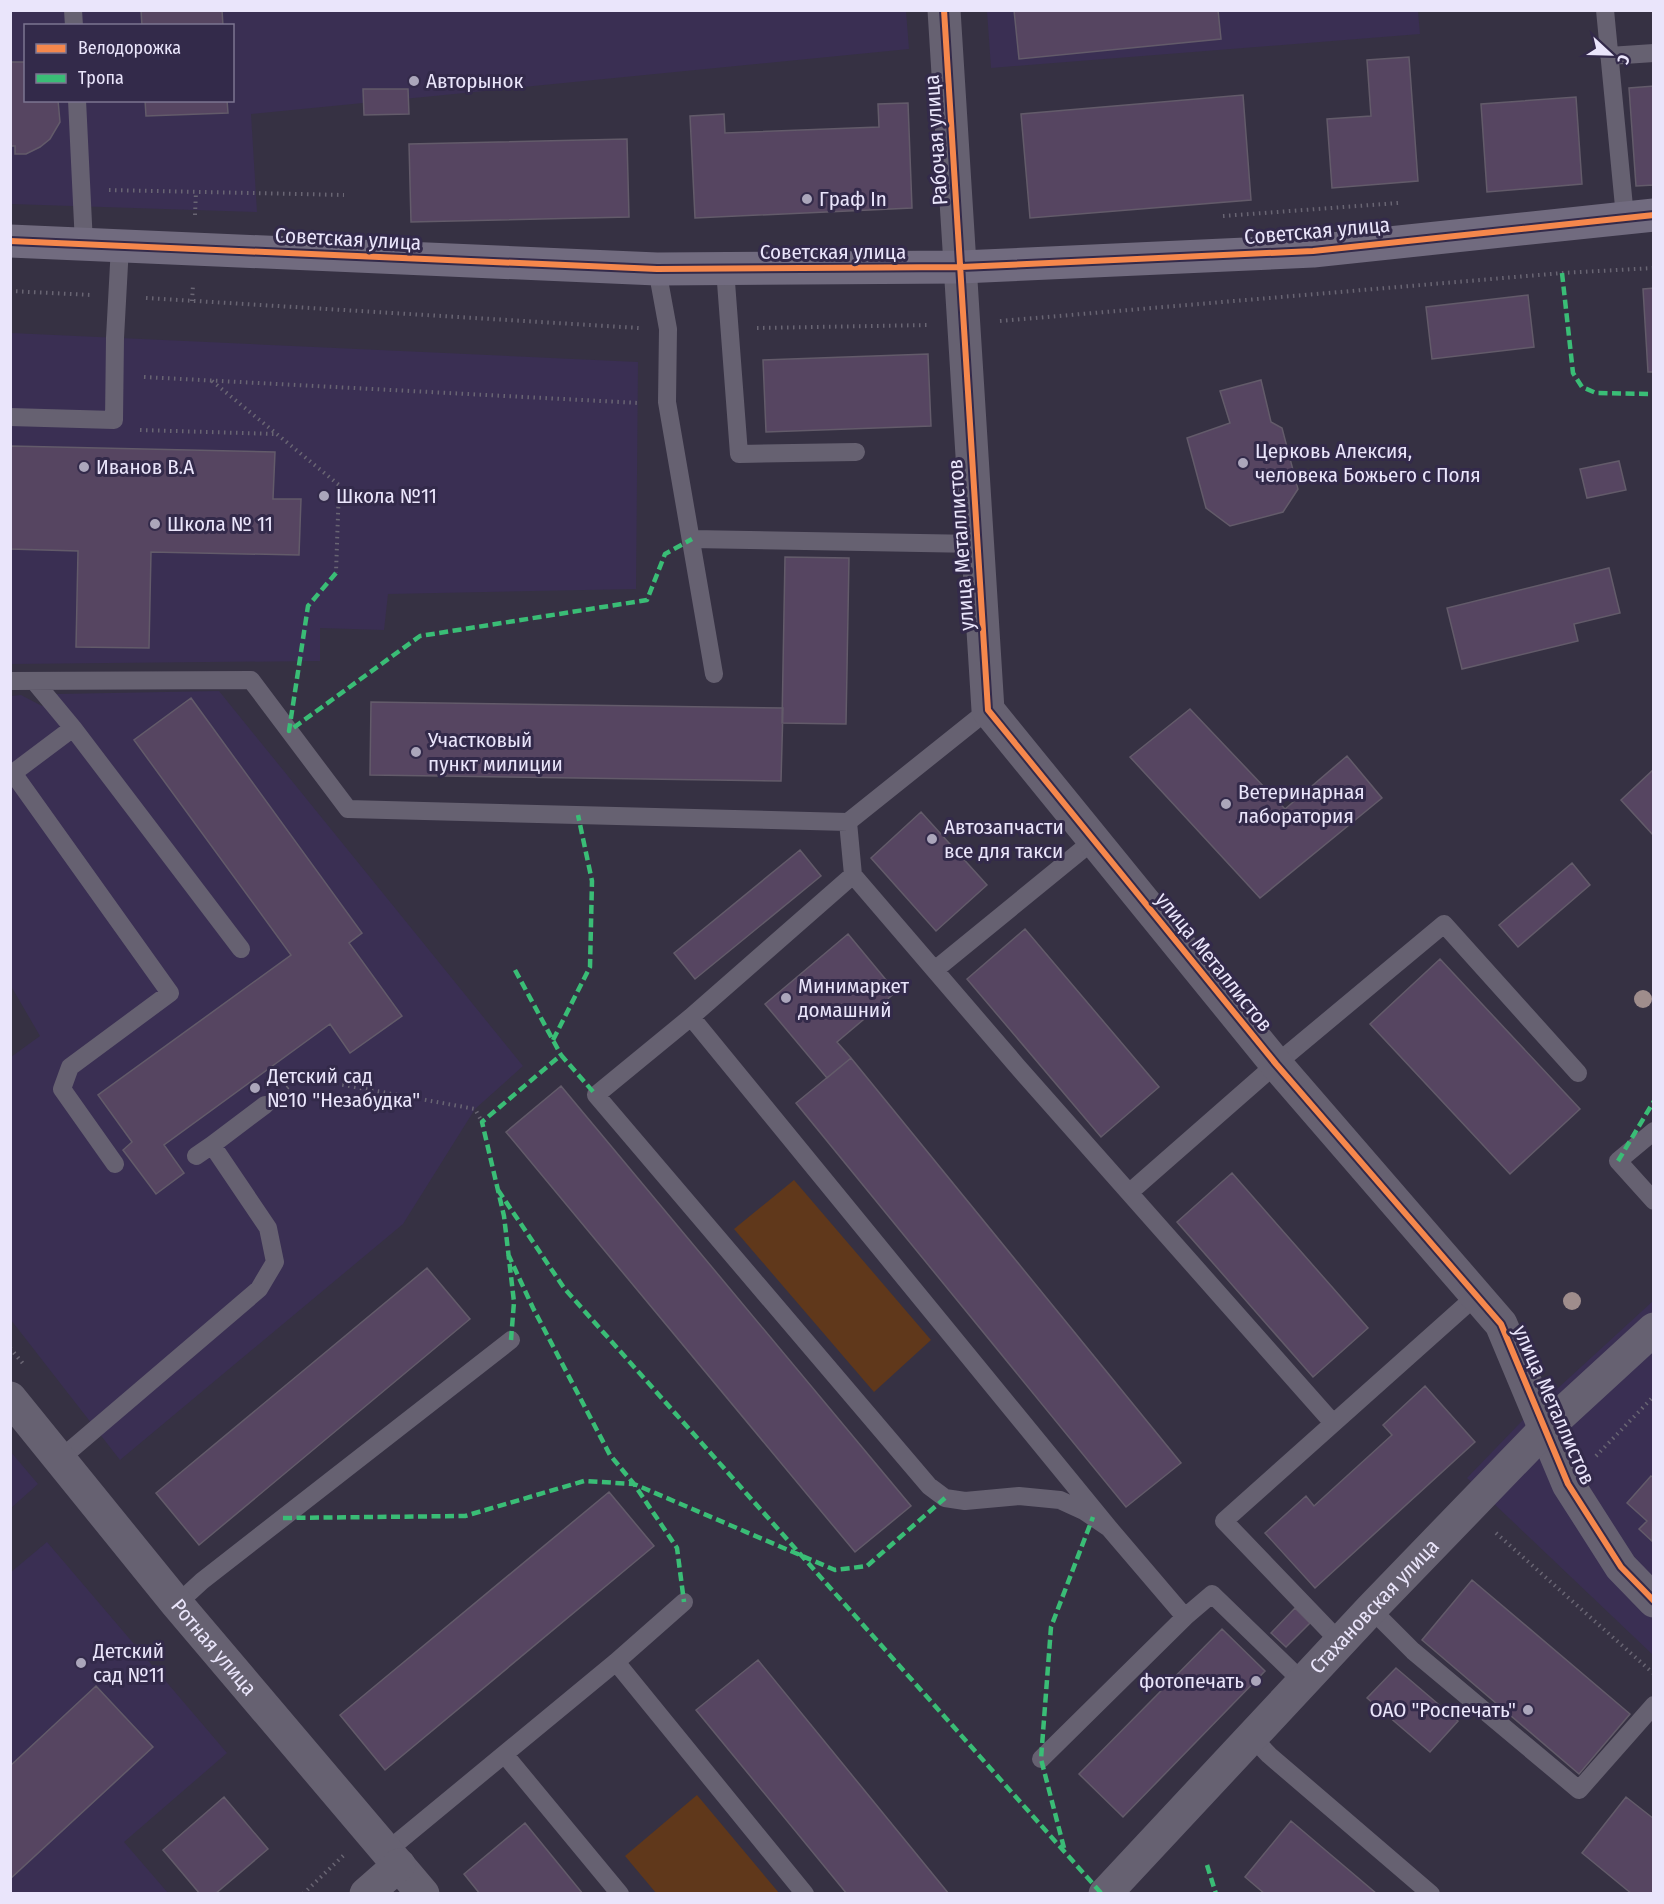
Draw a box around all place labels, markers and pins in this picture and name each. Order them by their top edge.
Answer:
place label: Авторынок [426,68,524,94]
marker: Авторынок [407,74,421,88]
place label: Граф In [819,186,887,212]
marker: Граф In [800,192,814,206]
place label: Церковь Алексия, человека Божьего с Поля [1255,438,1481,488]
place label: Иванов В.А [96,454,194,480]
marker: Церковь Алексия, человека Божьего с Поля [1236,456,1250,470]
marker: Иванов В.А [77,460,91,474]
place label: Школа №11 [336,483,437,509]
marker: Школа №11 [317,489,331,503]
place label: Школа № 11 [167,511,273,537]
marker: Школа № 11 [148,517,162,531]
place label: Участковый пункт милиции [427,727,563,777]
marker: Участковый пункт милиции [409,745,423,759]
place label: Ветеринарная лаборатория [1238,779,1365,829]
marker: Ветеринарная лаборатория [1219,797,1233,811]
place label: Автозапчасти все для такси [944,814,1064,864]
marker: Автозапчасти все для такси [925,832,939,846]
place label: Минимаркет домашний [798,973,909,1023]
marker: Минимаркет домашний [779,991,793,1005]
place label: Детский сад №10 "Незабудка" [266,1063,420,1113]
marker: Детский сад №10 "Незабудка" [248,1081,262,1095]
place label: Детский сад №11 [92,1638,165,1688]
marker: Детский сад №11 [74,1656,88,1670]
place label: фотопечать [1139,1668,1244,1694]
marker: фотопечать [1249,1674,1263,1688]
place label: ОАО "Роспечать" [1369,1697,1516,1723]
marker: ОАО "Роспечать" [1521,1703,1535,1717]

